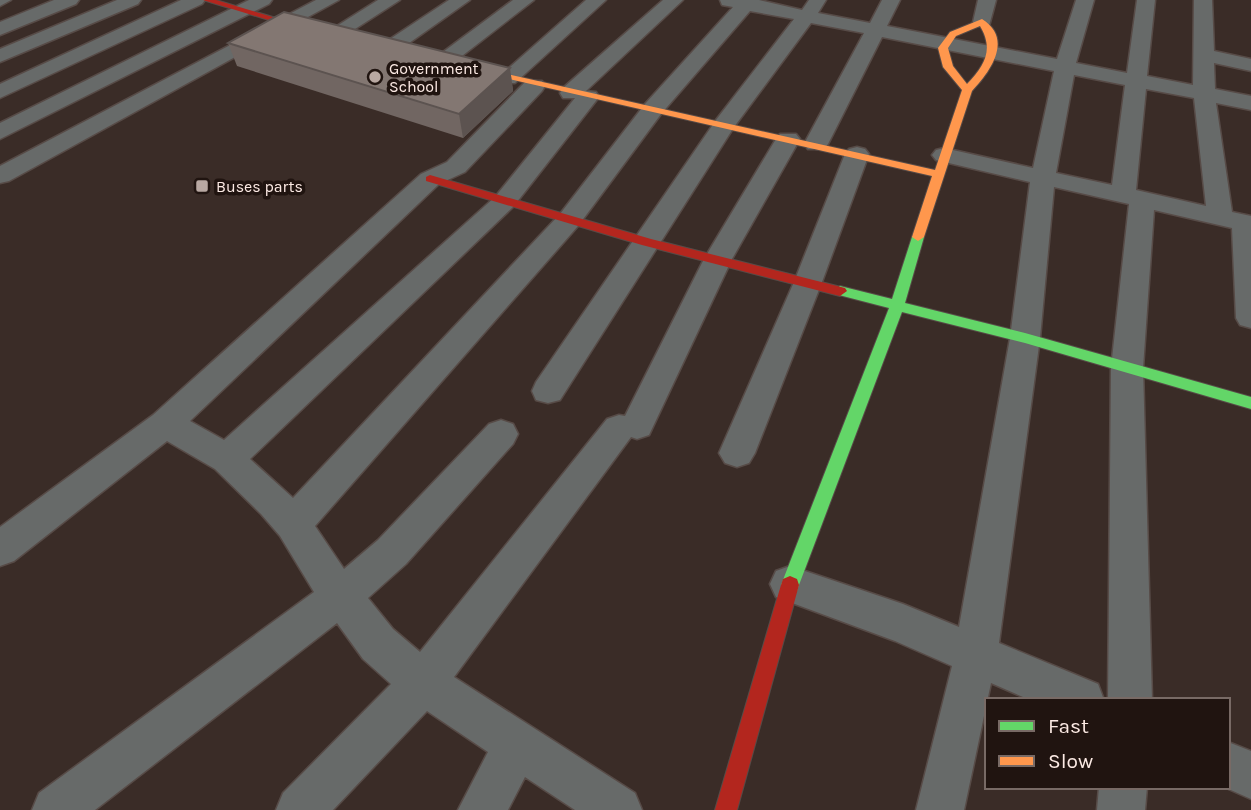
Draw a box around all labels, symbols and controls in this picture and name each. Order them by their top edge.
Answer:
place label: Government School [389,59,479,96]
marker: Government School [367,69,383,85]
place label: Buses parts [216,177,303,196]
marker: Buses parts [194,178,210,194]
legend [985,698,1230,789]
text: Fast [1048,714,1089,738]
text: Slow [1048,749,1093,773]

